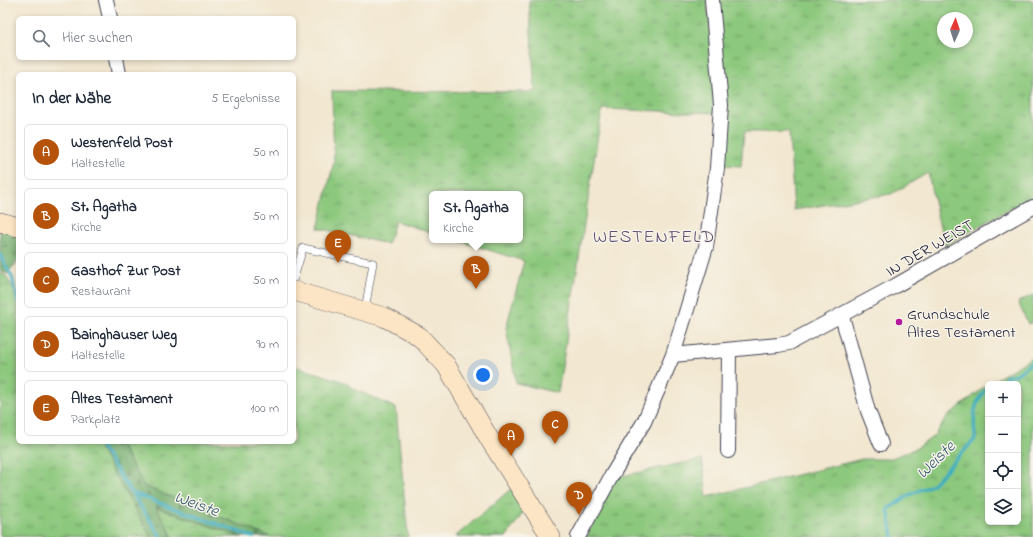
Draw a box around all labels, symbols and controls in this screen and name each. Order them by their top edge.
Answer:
north arrow [937,12,973,48]
search box [16,16,296,60]
icon: search [30,27,52,49]
text: Hier suchen [62,27,133,49]
text: In der Nähe [32,86,111,111]
text: 5 Ergebnisse [211,89,280,108]
text: Westenfeld Post [71,132,173,154]
text: A [42,143,50,162]
text: 50 m [253,143,279,162]
text: Haltestelle [71,154,125,173]
popup [429,191,523,243]
text: St. Agatha [71,196,137,218]
text: St. Agatha [443,197,509,219]
text: B [42,207,50,226]
text: 50 m [253,207,279,226]
street label: IN DER WEIST [881,214,979,284]
text: Kirche [71,218,101,237]
text: Kirche [443,219,474,238]
district label: WESTENFELD [593,225,715,251]
pin: E [325,230,351,263]
pin: B [463,256,489,289]
text: Gasthof Zur Post [71,260,181,282]
text: C [42,271,50,290]
text: 50 m [253,271,279,290]
text: Restaurant [71,282,131,301]
place label: Grundschule Altes Testament [907,303,1016,345]
marker: Grundschule Altes Testament [894,317,904,327]
text: Bainghauser Weg [71,324,177,346]
text: D [41,335,51,354]
text: 90 m [256,335,279,354]
text: Haltestelle [71,346,125,365]
your location [473,365,493,385]
map controls [985,381,1021,525]
button: + [985,381,1021,417]
text: Altes Testament [71,388,173,410]
text: E [42,399,50,418]
text: 100 m [250,399,279,418]
text: Parkplatz [71,410,120,429]
pin: C [542,411,568,444]
button: − [985,417,1021,453]
pin: A [498,423,524,456]
water label: Weiste [911,434,962,485]
button: locate [985,453,1021,489]
pin: D [566,482,592,515]
water label: Weiste [171,485,224,524]
button: layers [985,489,1021,525]

